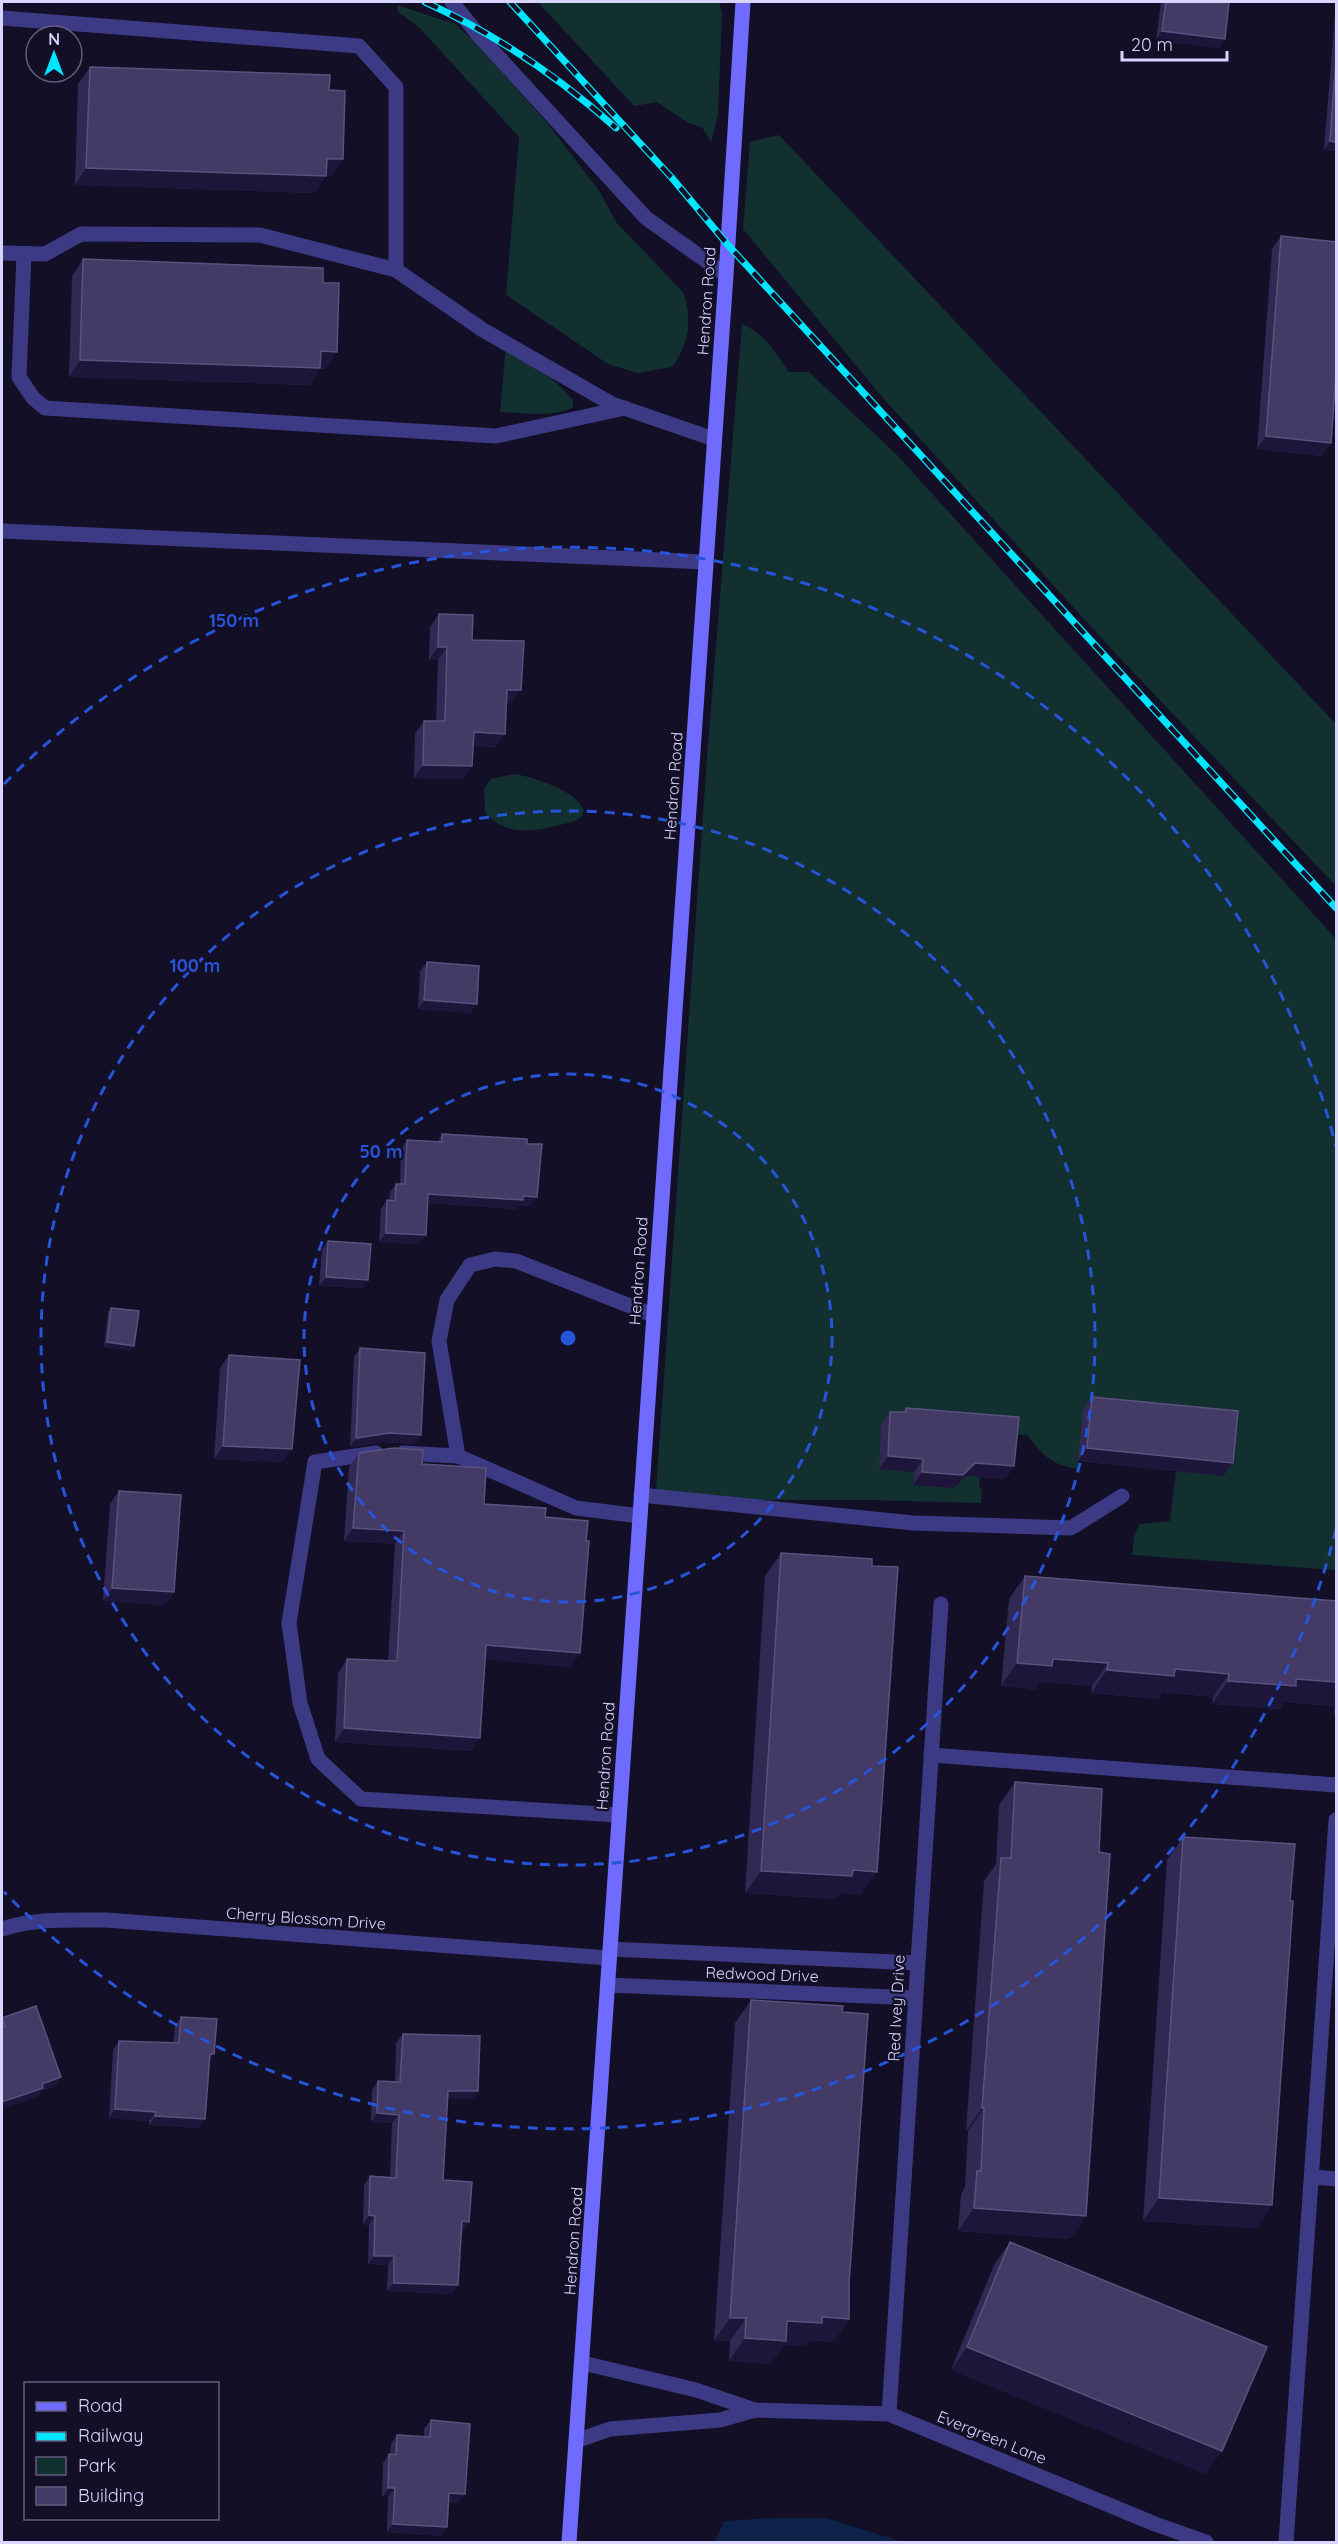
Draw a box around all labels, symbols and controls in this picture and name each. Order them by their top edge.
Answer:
north arrow [24,24,84,84]
scale bar [1122,24,1227,62]
text: N [48,29,60,49]
text: 20 m [1131,33,1173,56]
street label: Hendron Road [692,246,720,356]
text: 150 m [209,609,259,632]
street label: Hendron Road [659,731,687,841]
text: 100 m [170,954,220,977]
text: 50 m [359,1140,403,1163]
street label: Hendron Road [624,1216,652,1326]
centre of rings [558,1328,578,1348]
street label: Hendron Road [591,1701,619,1811]
street label: Cherry Blossom Drive [225,1902,387,1934]
street label: Red Ivey Drive [883,1954,909,2062]
street label: Redwood Drive [705,1962,819,1986]
street label: Hendron Road [559,2186,587,2296]
legend [24,2382,219,2520]
text: Road [78,2394,123,2417]
street label: Evergreen Lane [934,2406,1050,2468]
text: Railway [78,2424,144,2447]
text: Park [78,2454,116,2477]
text: Building [78,2484,144,2507]

